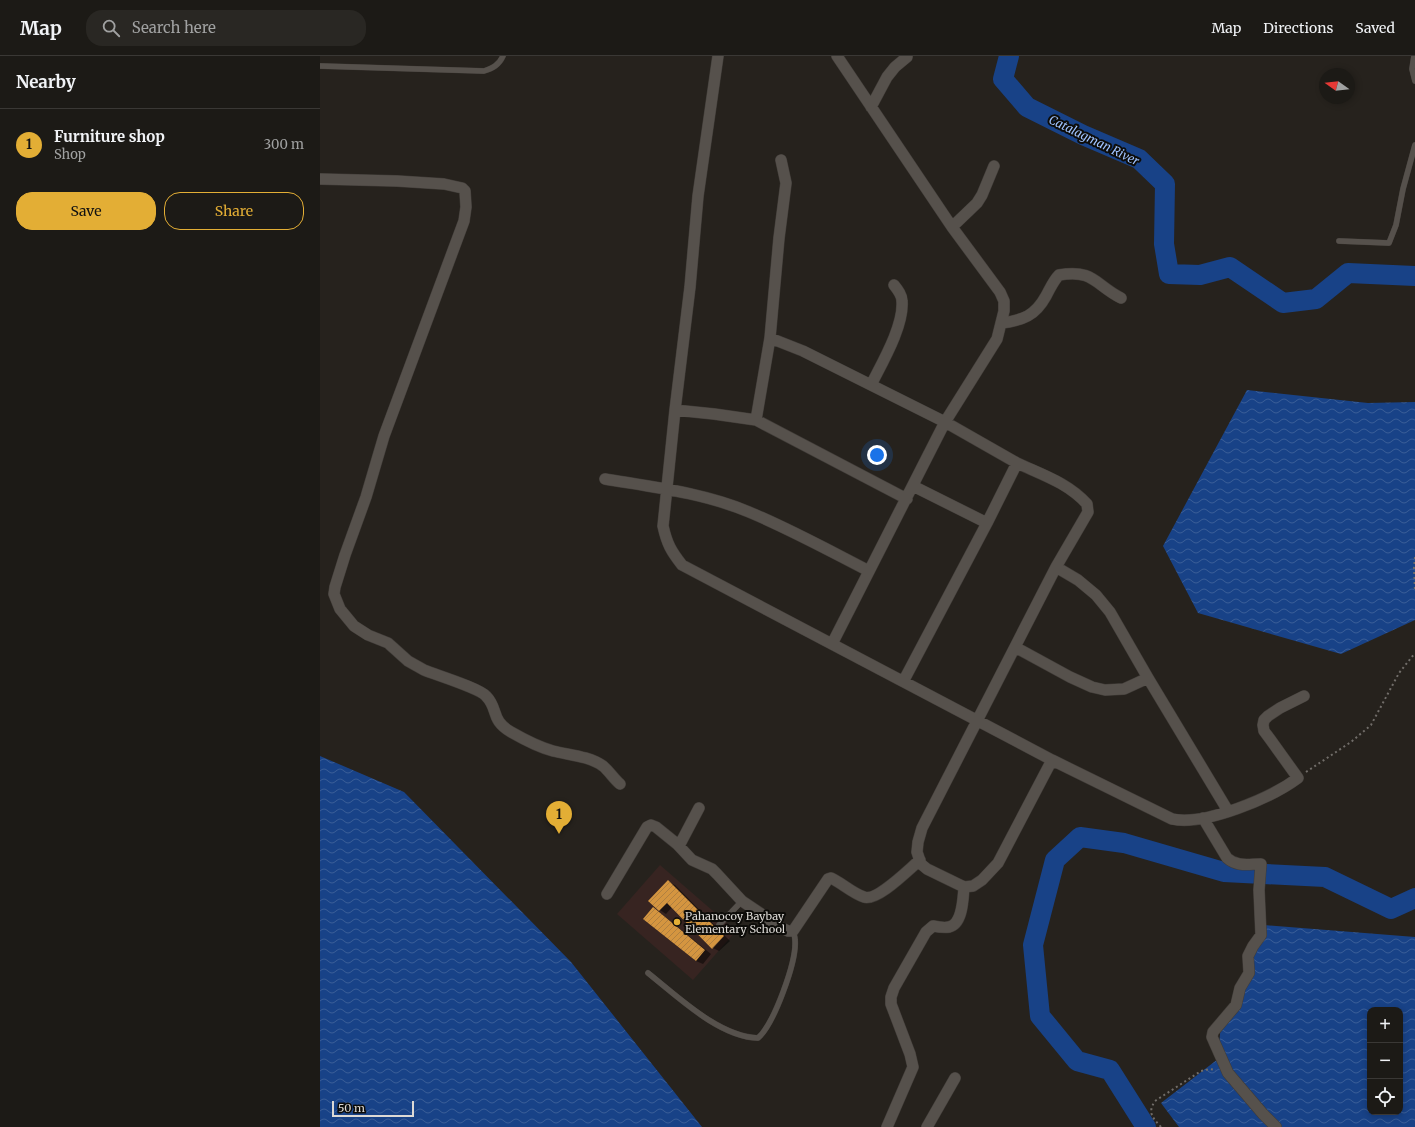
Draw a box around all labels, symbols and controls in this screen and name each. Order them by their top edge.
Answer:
search box [86,10,366,46]
text: Map [20,16,62,40]
icon: search [100,17,122,39]
text: Search here [132,18,216,37]
text: Map [1211,19,1241,37]
text: Directions [1263,19,1333,37]
text: Saved [1355,19,1395,37]
north arrow [1319,68,1355,104]
text: Nearby [16,71,76,93]
water label: Catalagman River [1046,112,1143,169]
text: Furniture shop [54,127,165,146]
text: 1 [26,136,32,153]
text: 300 m [264,136,304,153]
text: Shop [54,146,86,163]
button: Save [16,192,156,230]
button: Share [164,192,304,230]
your location [867,445,887,465]
pin: 1 [546,801,572,834]
place label: Pahanocoy Baybay Elementary School [685,909,786,936]
marker: Pahanocoy Baybay Elementary School [672,917,682,927]
map controls [1367,1007,1403,1115]
button: + [1367,1007,1403,1043]
button: − [1367,1043,1403,1079]
button: locate [1367,1079,1403,1115]
scale bar [332,1099,414,1118]
text: 50 m [338,1101,365,1115]

